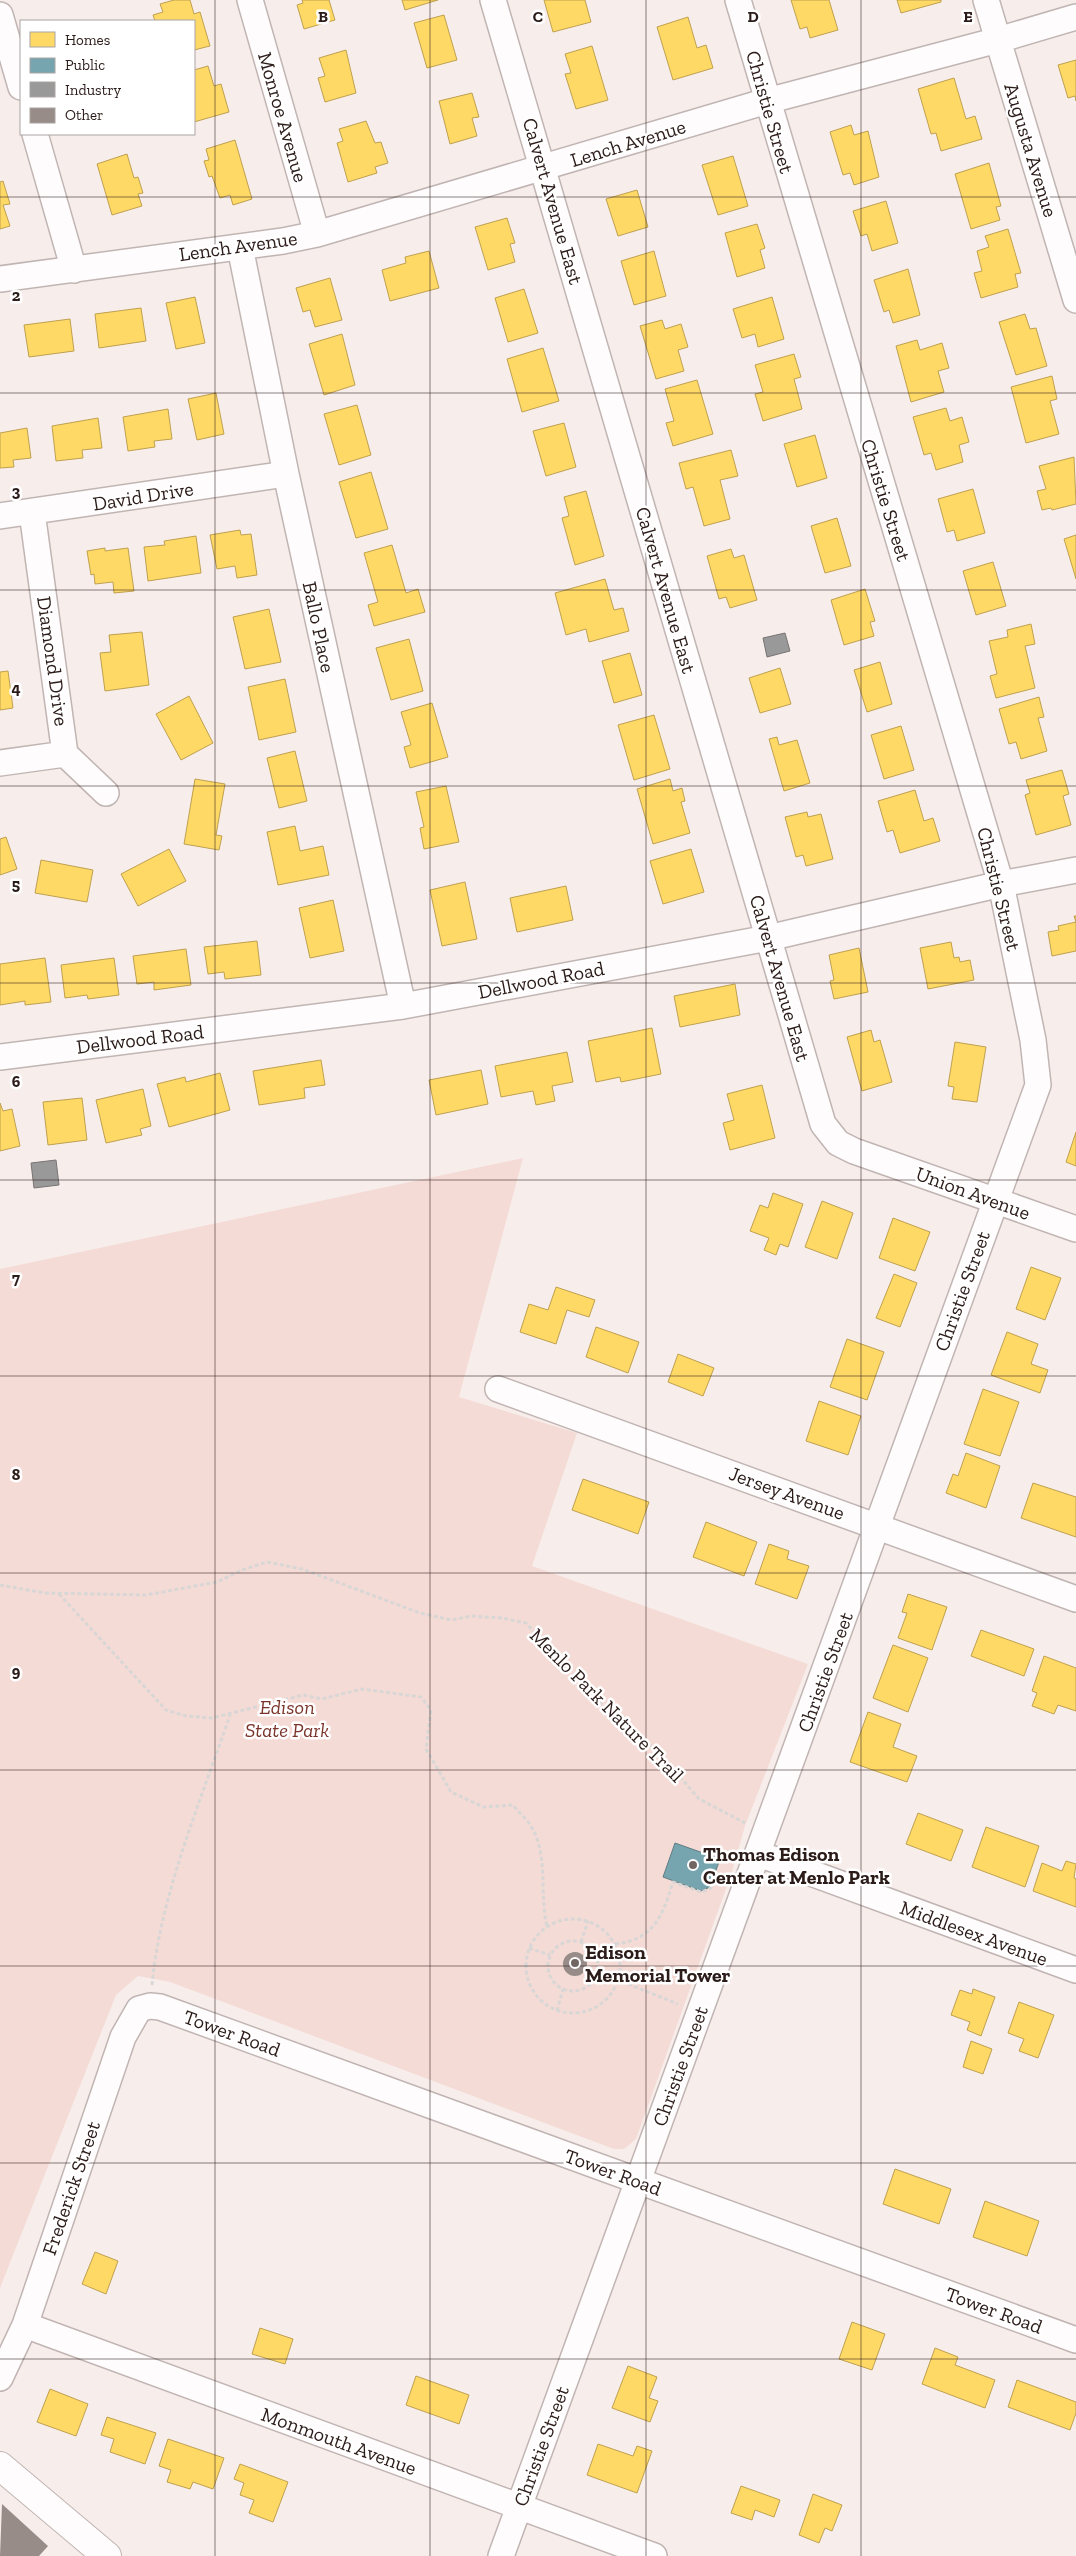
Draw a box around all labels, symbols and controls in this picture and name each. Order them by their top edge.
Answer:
text: B [318,7,328,26]
text: C [533,7,543,26]
text: D [747,7,759,26]
text: E [963,7,973,26]
legend [20,20,195,135]
text: Homes [65,31,110,49]
street label: Christie Street [741,48,799,177]
street label: Monroe Avenue [253,49,313,185]
text: Public [65,56,105,74]
street label: Augusta Avenue [999,80,1063,220]
text: Industry [65,81,122,99]
text: Other [65,106,103,124]
street label: Lench Avenue [567,114,689,172]
street label: Calvert Avenue East [518,115,588,288]
street label: Lench Avenue [177,226,299,266]
text: 2 [12,286,21,305]
street label: Christie Street [856,436,916,565]
street label: David Drive [91,476,195,516]
text: 3 [12,482,21,501]
street label: Calvert Avenue East [631,504,701,677]
street label: Ballo Place [298,579,340,675]
street label: Diamond Drive [32,594,74,728]
text: 4 [11,679,21,698]
street label: Christie Street [972,825,1026,954]
text: 5 [12,875,20,894]
street label: Calvert Avenue East [745,892,815,1065]
street label: Dellwood Road [476,956,606,1004]
street label: Dellwood Road [75,1019,205,1059]
text: 6 [12,1072,21,1091]
street label: Union Avenue [913,1161,1033,1225]
street label: Christie Street [929,1227,995,1355]
text: 7 [12,1269,20,1288]
street label: Jersey Avenue [726,1461,848,1525]
text: 8 [12,1465,21,1484]
street label: Christie Street [792,1608,858,1736]
street label: Menlo Park Nature Trail [525,1623,689,1787]
text: 9 [12,1662,21,1681]
park label: Edison State Park [245,1695,329,1742]
place label: Thomas Edison Center at Menlo Park [703,1842,890,1889]
marker: Thomas Edison Center at Menlo Park [687,1859,699,1871]
street label: Middlesex Avenue [897,1895,1051,1971]
place label: Edison Memorial Tower [585,1940,731,1987]
marker: Edison Memorial Tower [569,1957,581,1969]
street label: Christie Street [647,2002,713,2130]
street label: Tower Road [180,2004,284,2062]
street label: Frederick Street [37,2117,105,2258]
street label: Tower Road [561,2143,665,2201]
street label: Tower Road [942,2281,1046,2339]
street label: Christie Street [508,2382,574,2510]
street label: Monmouth Avenue [258,2402,420,2480]

